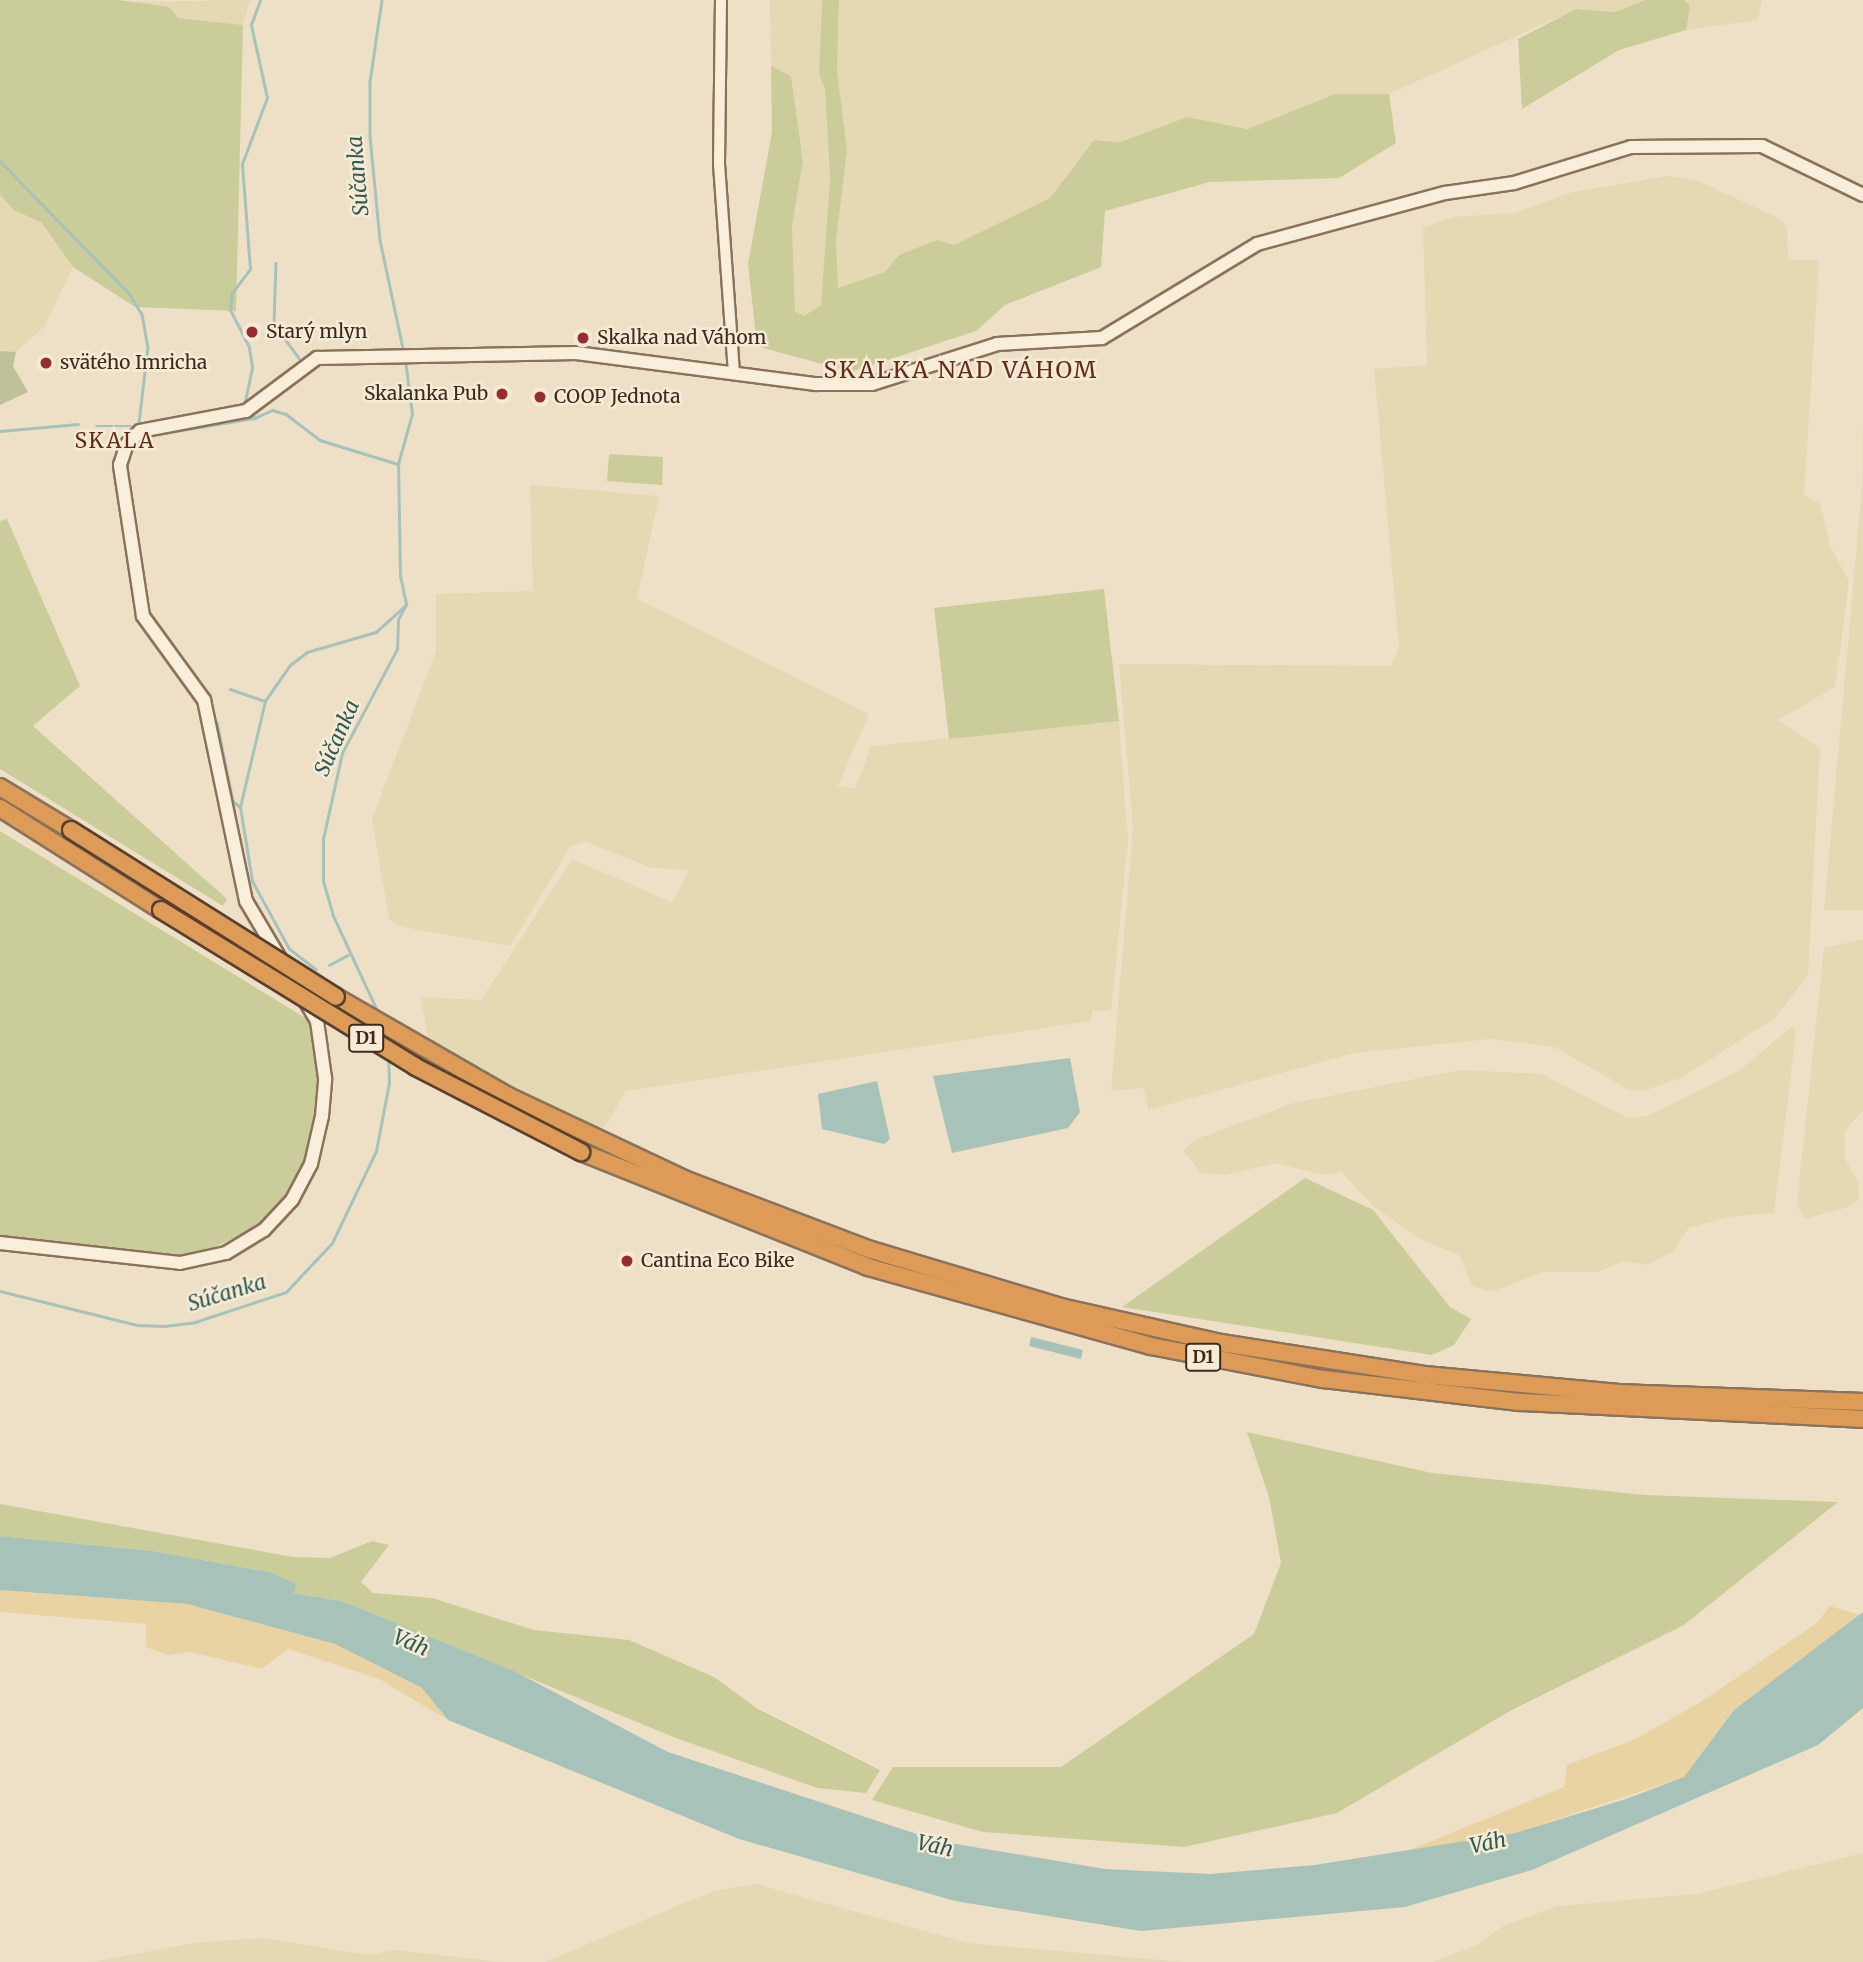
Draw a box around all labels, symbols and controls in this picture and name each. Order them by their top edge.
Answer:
water label: Súčanka [342,135,374,217]
place label: Starý mlyn [266,321,367,343]
marker: Starý mlyn [244,324,260,340]
place label: Skalka nad Váhom [597,327,766,349]
marker: Skalka nad Váhom [575,330,591,346]
place label: svätého Imricha [60,352,207,374]
marker: svätého Imricha [38,355,54,371]
district label: SKALKA NAD VÁHOM [826,356,1096,384]
place label: Skalanka Pub [364,383,488,405]
marker: Skalanka Pub [494,386,510,402]
place label: COOP Jednota [554,386,680,408]
marker: COOP Jednota [532,389,548,405]
district label: SKALA [75,428,155,454]
water label: Súčanka [309,696,365,780]
road number: D1 [347,1023,385,1052]
place label: Cantina Eco Bike [641,1250,794,1272]
marker: Cantina Eco Bike [619,1253,635,1269]
water label: Súčanka [185,1269,269,1317]
road number: D1 [1184,1342,1222,1372]
water label: Váh [389,1624,433,1662]
water label: Váh [1468,1827,1508,1859]
water label: Váh [914,1830,956,1862]

